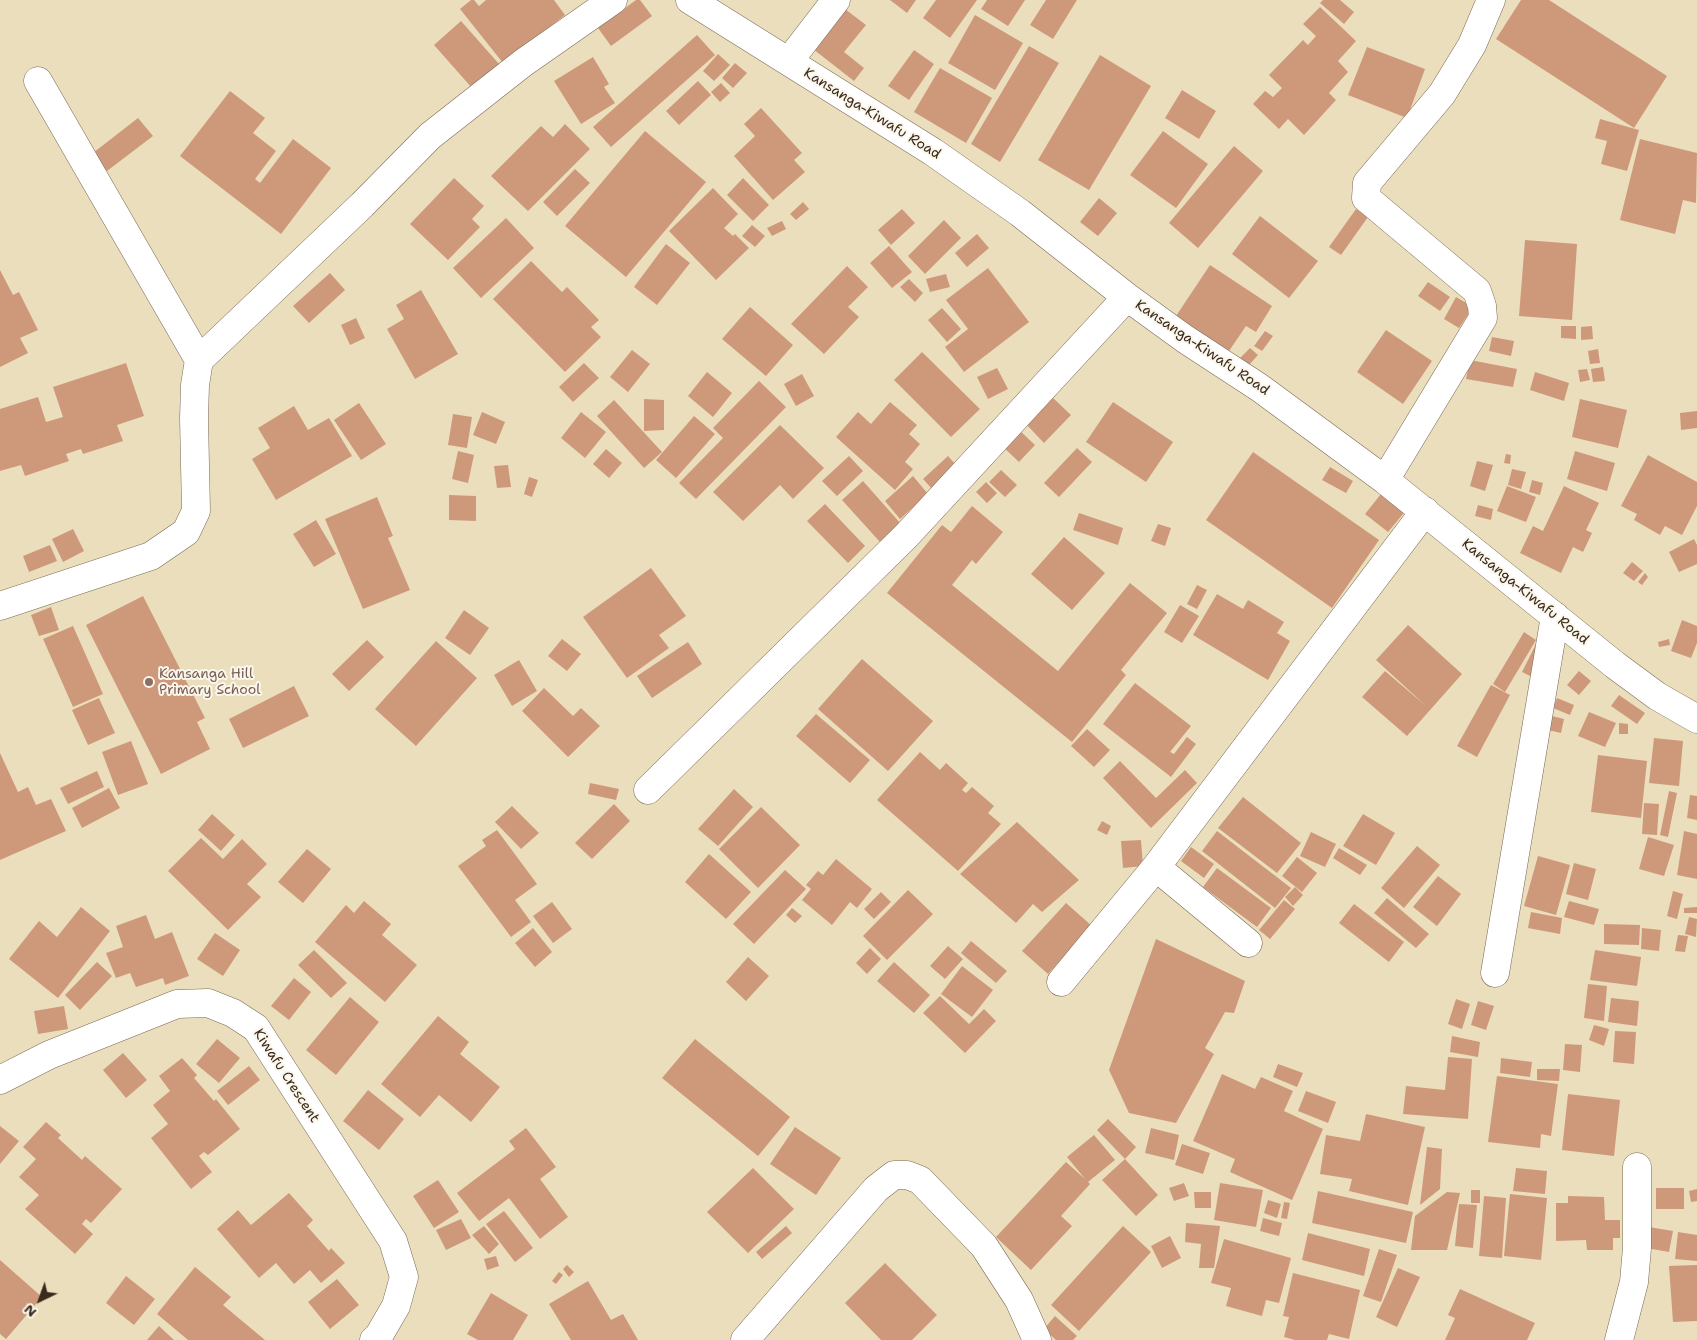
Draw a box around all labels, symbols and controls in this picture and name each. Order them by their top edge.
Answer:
street label: Kansanga-Kiwafu Road [800,65,944,163]
street label: Kansanga-Kiwafu Road [1132,297,1272,399]
street label: Kansanga-Kiwafu Road [1458,536,1592,648]
place label: Kansanga Hill Primary School [159,666,260,699]
marker: Kansanga Hill Primary School [143,676,155,688]
street label: Kiwafu Crescent [249,1026,323,1126]
north arrow [15,1275,65,1325]
text: N [20,1301,40,1322]

